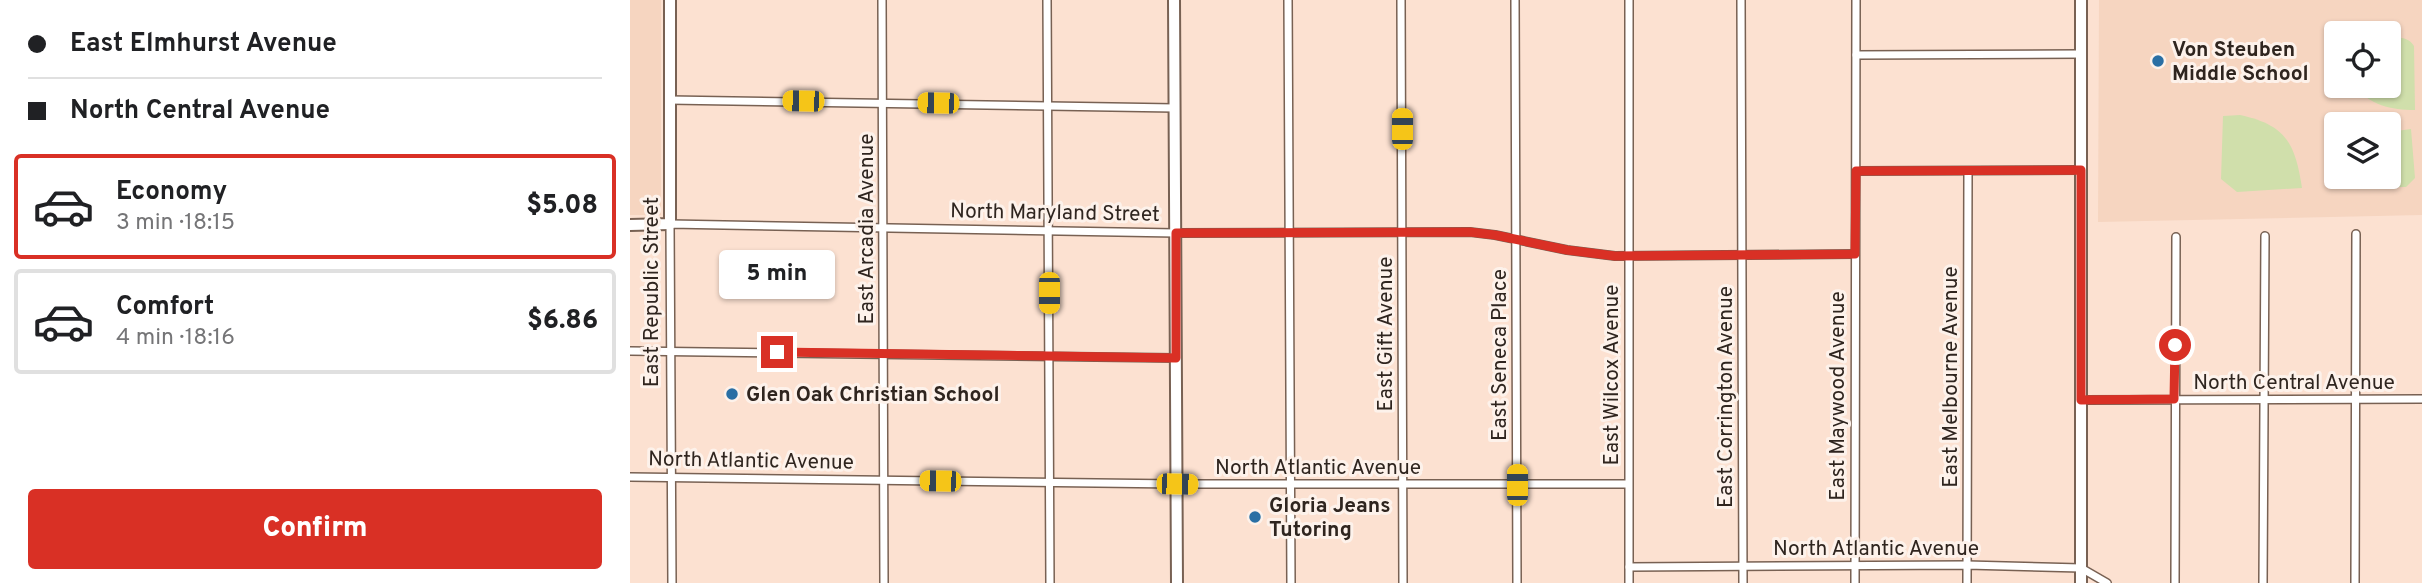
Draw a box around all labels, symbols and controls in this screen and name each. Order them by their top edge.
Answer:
map controls [2324,21,2401,189]
button: locate [2324,21,2401,98]
text: East Elmhurst Avenue [70,28,337,61]
place label: Von Steuben Middle School [2172,37,2309,88]
marker: Von Steuben Middle School [2150,53,2166,69]
car [782,90,825,112]
car [917,92,960,114]
text: North Central Avenue [70,95,330,128]
car [1392,108,1413,150]
button: layers [2324,112,2401,189]
street label: East Arcadia Avenue [854,133,881,325]
icon: car [32,175,95,238]
text: Economy [116,176,227,209]
text: $5.08 [526,190,598,223]
street label: East Republic Street [639,197,666,387]
street label: North Maryland Street [950,198,1160,229]
text: 3 min · 18:15 [116,209,235,238]
callout: 5 min [719,250,835,300]
street label: East Gift Avenue [1373,256,1400,412]
text: 5 min [747,260,807,289]
street label: East Melbourne Avenue [1938,266,1965,488]
street label: East Seneca Place [1487,269,1514,441]
car [1039,272,1060,314]
street label: East Wilcox Avenue [1599,284,1626,466]
street label: East Corrington Avenue [1713,286,1740,508]
icon: car [32,290,95,353]
text: Comfort [116,291,214,324]
street label: East Maywood Avenue [1825,291,1852,501]
text: $6.86 [527,305,598,338]
text: 4 min · 18:16 [116,324,235,353]
route start [2159,329,2191,361]
route end [761,336,793,368]
street label: North Central Avenue [2193,370,2395,397]
place label: Glen Oak Christian School [746,382,1000,409]
marker: Glen Oak Christian School [724,386,740,402]
street label: North Atlantic Avenue [648,446,854,477]
street label: North Atlantic Avenue [1215,455,1421,482]
car [1507,464,1528,506]
car [919,470,962,492]
car [1156,473,1199,495]
button: Confirm [28,489,602,569]
place label: Gloria Jeans Tutoring [1269,493,1391,544]
marker: Gloria Jeans Tutoring [1247,509,1263,525]
street label: North Atlantic Avenue [1773,536,1979,563]

